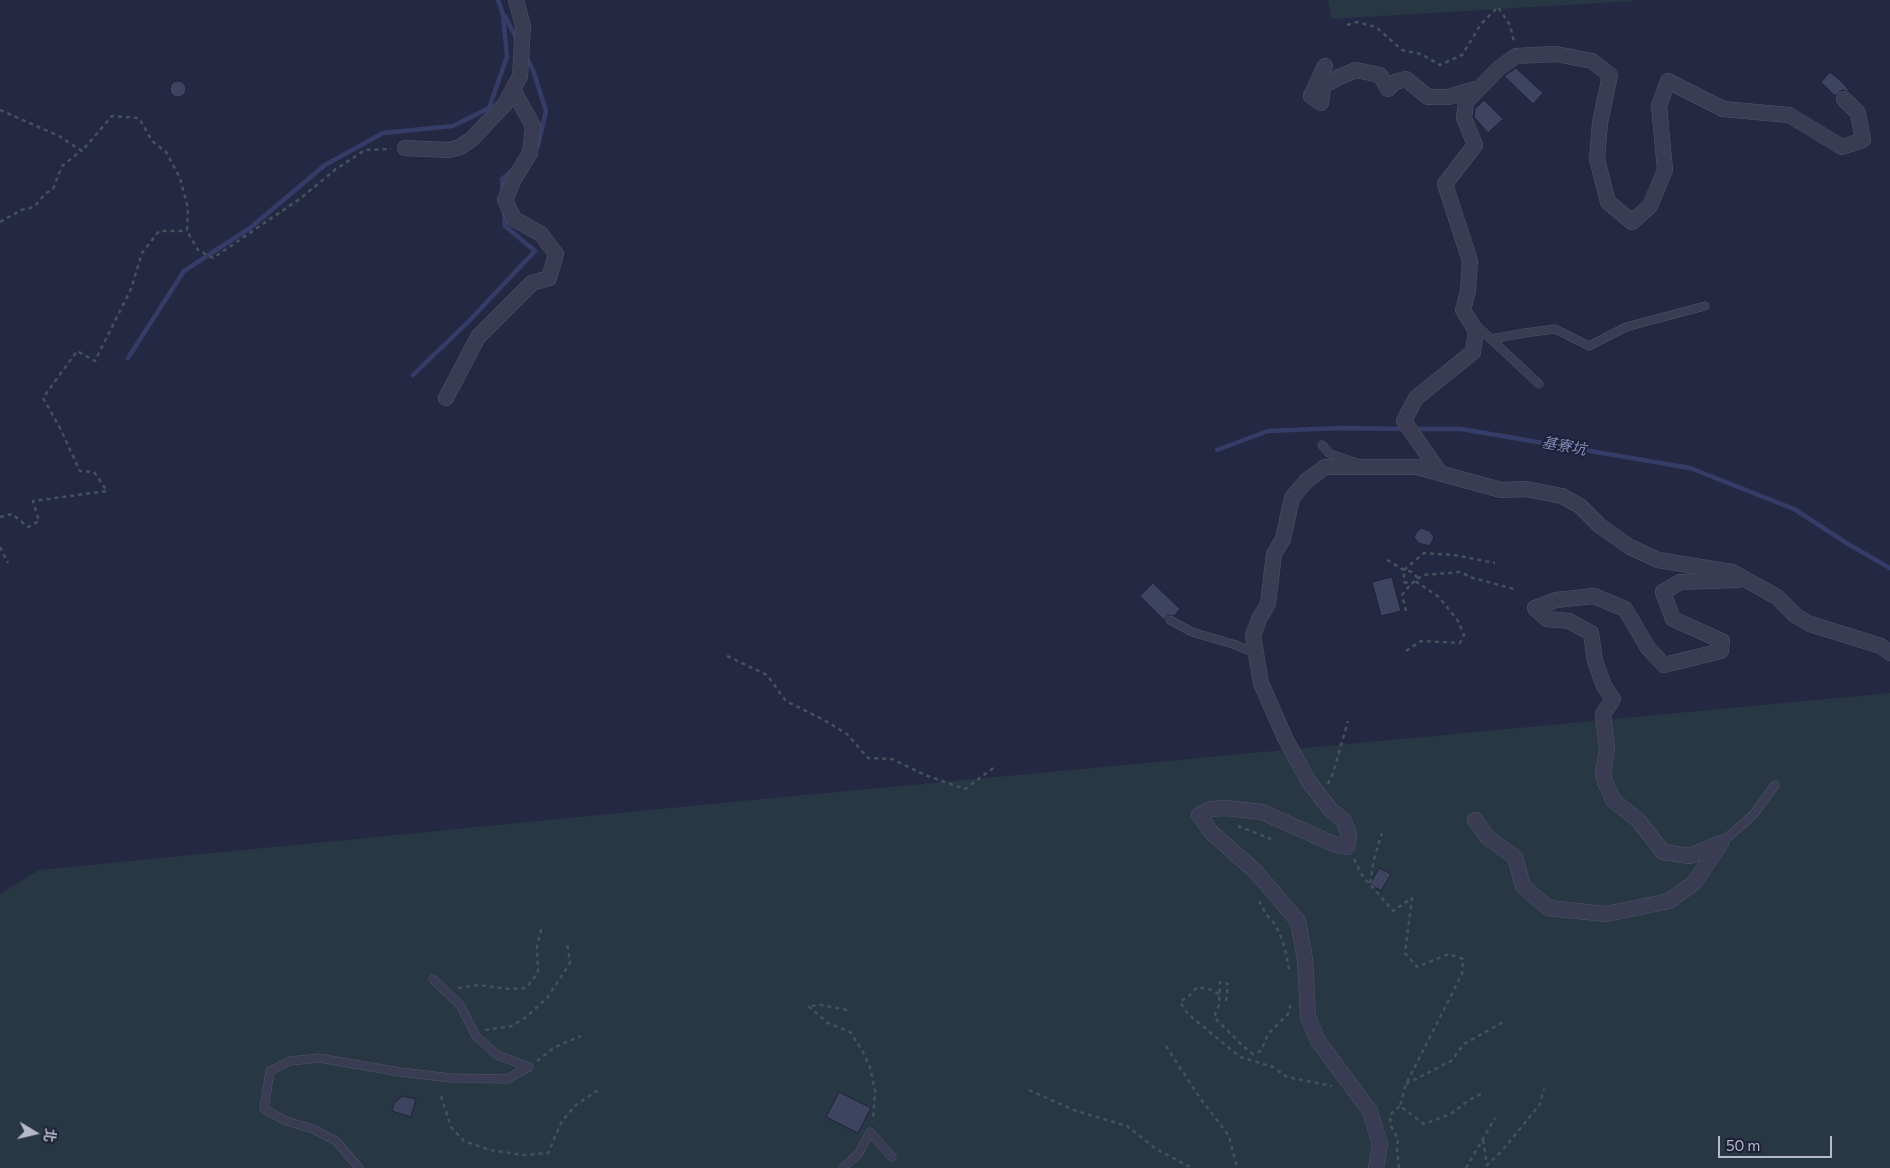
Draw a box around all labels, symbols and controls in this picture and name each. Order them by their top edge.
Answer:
water label: 基寮坑 [1540,433,1588,459]
north arrow [10,1108,60,1158]
scale bar [1720,1126,1834,1158]
text: 北 [41,1127,60,1144]
text: 50 m [1726,1136,1760,1154]

